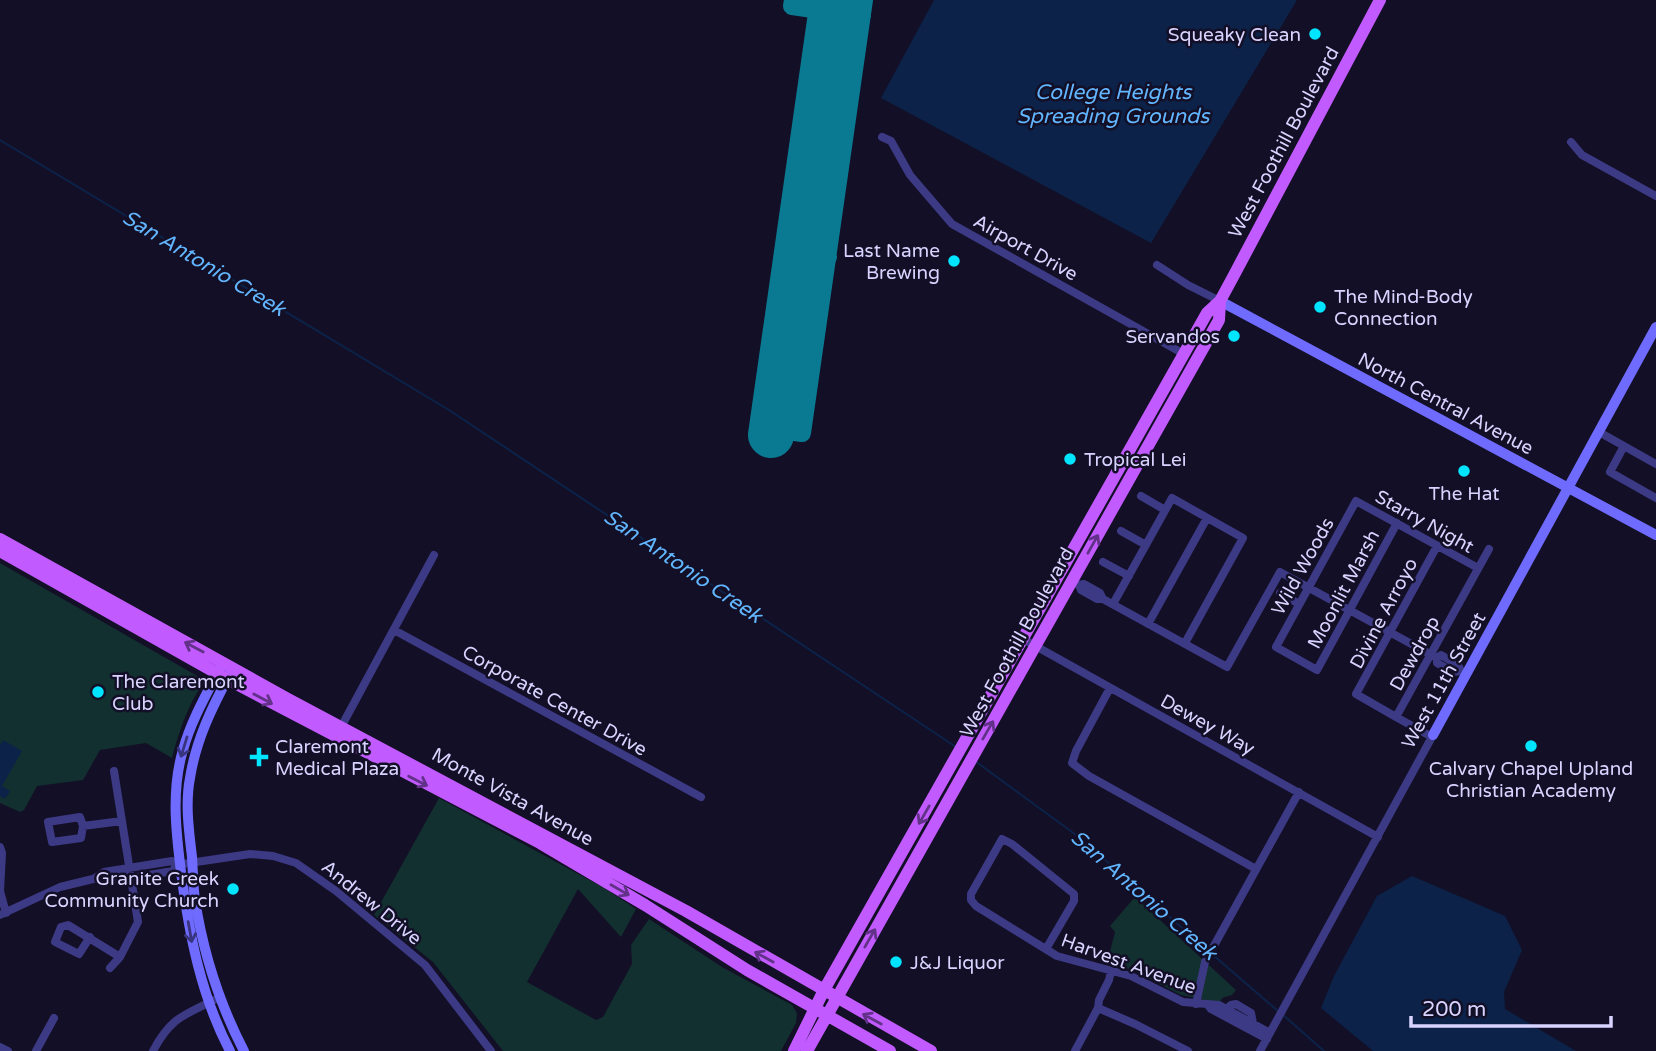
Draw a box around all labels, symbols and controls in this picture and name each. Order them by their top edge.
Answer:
place label: Squeaky Clean [1168,24,1301,46]
marker: Squeaky Clean [1307,26,1323,42]
street label: West Foothill Boulevard [1224,43,1344,242]
water label: College Heights Spreading Grounds [1017,80,1211,129]
water label: San Antonio Creek [118,205,291,323]
street label: Airport Drive [970,210,1082,286]
place label: Last Name Brewing [843,240,940,284]
marker: Last Name Brewing [946,253,962,269]
place label: The Mind-Body Connection [1334,286,1473,330]
marker: The Mind-Body Connection [1312,299,1328,315]
place label: Servandos [1125,326,1220,348]
marker: Servandos [1226,328,1242,344]
street label: North Central Avenue [1354,348,1537,459]
place label: Tropical Lei [1084,449,1187,471]
marker: Tropical Lei [1062,451,1078,467]
marker: The Hat [1456,463,1472,479]
place label: The Hat [1429,483,1499,505]
street label: Starry Night [1371,486,1478,558]
water label: San Antonio Creek [599,504,768,629]
street label: Wild Woods [1267,514,1339,619]
street label: Moonlit Marsh [1303,526,1384,653]
one-way arrow [1086,534,1100,554]
street label: West Foothill Boulevard [956,544,1078,741]
street label: Divine Arroyo [1345,554,1422,673]
street label: West 11th Street [1397,609,1490,752]
street label: Dewdrop [1385,612,1444,695]
one-way arrow [184,640,204,654]
street label: Corporate Center Drive [458,641,651,761]
place label: The Claremont Club [112,671,245,715]
marker: The Claremont Club [90,684,106,700]
street label: Dewey Way [1157,690,1259,760]
one-way arrow [253,692,273,706]
one-way arrow [981,721,995,741]
one-way arrow [177,735,190,757]
place label: Claremont Medical Plaza [275,736,399,780]
marker: Calvary Chapel Upland Christian Academy [1523,738,1539,754]
street label: Monte Vista Avenue [428,743,597,850]
marker: Claremont Medical Plaza [249,747,269,767]
place label: Calvary Chapel Upland Christian Academy [1429,758,1633,802]
one-way arrow [407,774,428,788]
one-way arrow [916,804,930,824]
water label: San Antonio Creek [1066,825,1223,967]
street label: Andrew Drive [317,856,426,950]
place label: Granite Creek Community Church [45,868,219,912]
marker: Granite Creek Community Church [225,881,241,897]
one-way arrow [609,884,629,898]
one-way arrow [184,920,197,943]
one-way arrow [863,929,877,949]
street label: Harvest Avenue [1058,929,1199,999]
one-way arrow [755,950,775,964]
place label: J&J Liquor [910,952,1005,974]
marker: J&J Liquor [888,954,904,970]
scale bar [1411,984,1610,1028]
text: 200 m [1422,997,1486,1022]
one-way arrow [863,1012,883,1026]

